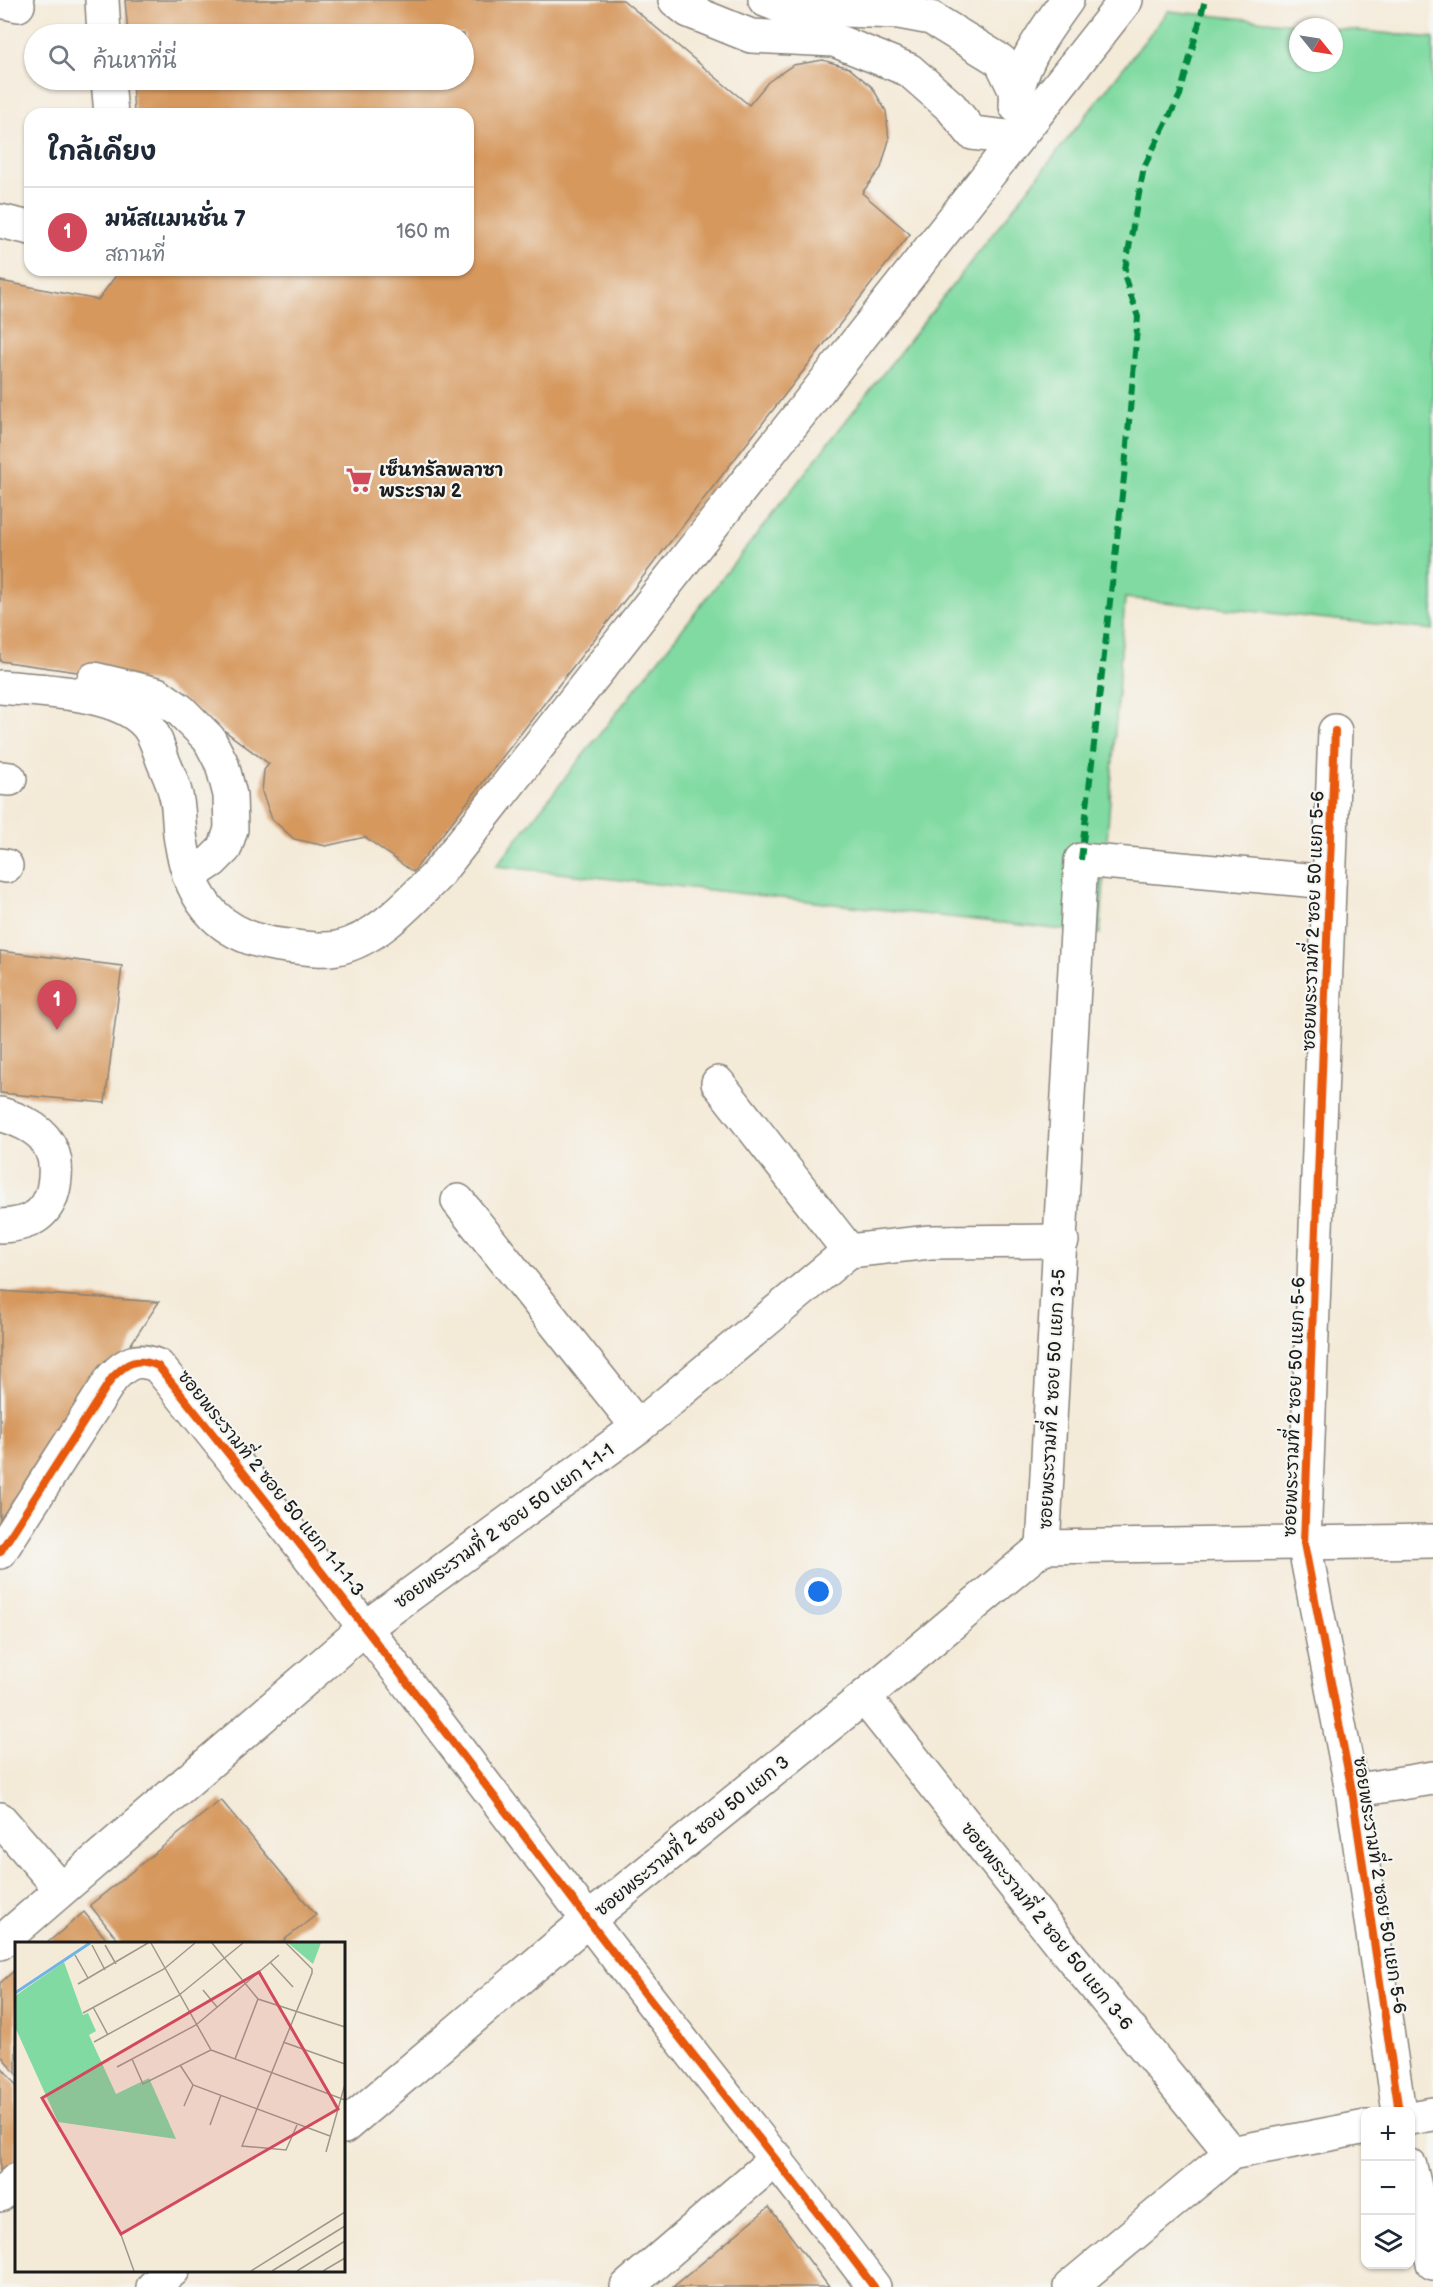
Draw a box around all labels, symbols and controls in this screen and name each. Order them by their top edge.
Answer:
north arrow [1289,18,1343,72]
search box [24,24,474,90]
icon: search [45,41,78,74]
text: ค้นหาที่นี่ [93,48,177,75]
text: ใกล้เคียง [48,137,156,168]
text: มนัสแมนชั่น 7 [105,206,246,233]
text: 1 [63,220,72,244]
text: 160 m [396,220,450,244]
text: สถานที่ [105,243,165,267]
place label: เซ็นทรัลพลาซา พระราม 2 [379,458,503,502]
supermarket icon: เซ็นทรัลพลาซา พระราม 2 [344,465,374,495]
street label: ซอยพระรามที่ 2 ซอย 50 แยก 5-6 [1290,790,1329,1052]
pin: 1 [38,980,76,1030]
street label: ซอยพระรามที่ 2 ซอย 50 แยก 3-5 [1027,1268,1070,1530]
street label: ซอยพระรามที่ 2 ซอย 50 แยก 5-6 [1271,1276,1310,1538]
street label: ซอยพระรามที่ 2 ซอย 50 แยก 1-1-1-3 [173,1361,374,1600]
street label: ซอยพระรามที่ 2 ซอย 50 แยก 1-1-1 [386,1433,618,1613]
your location [804,1577,833,1606]
street label: ซอยพระรามที่ 2 ซอย 50 แยก 3 [586,1745,794,1921]
street label: ซอยพระรามที่ 2 ซอย 50 แยก 5-6 [1349,1754,1418,2015]
street label: ซอยพระรามที่ 2 ซอย 50 แยก 3-6 [956,1813,1143,2034]
inset map [15,1942,345,2272]
map controls [1361,2107,1415,2269]
button: + [1361,2107,1415,2161]
button: − [1361,2161,1415,2215]
button: layers [1361,2215,1415,2269]

